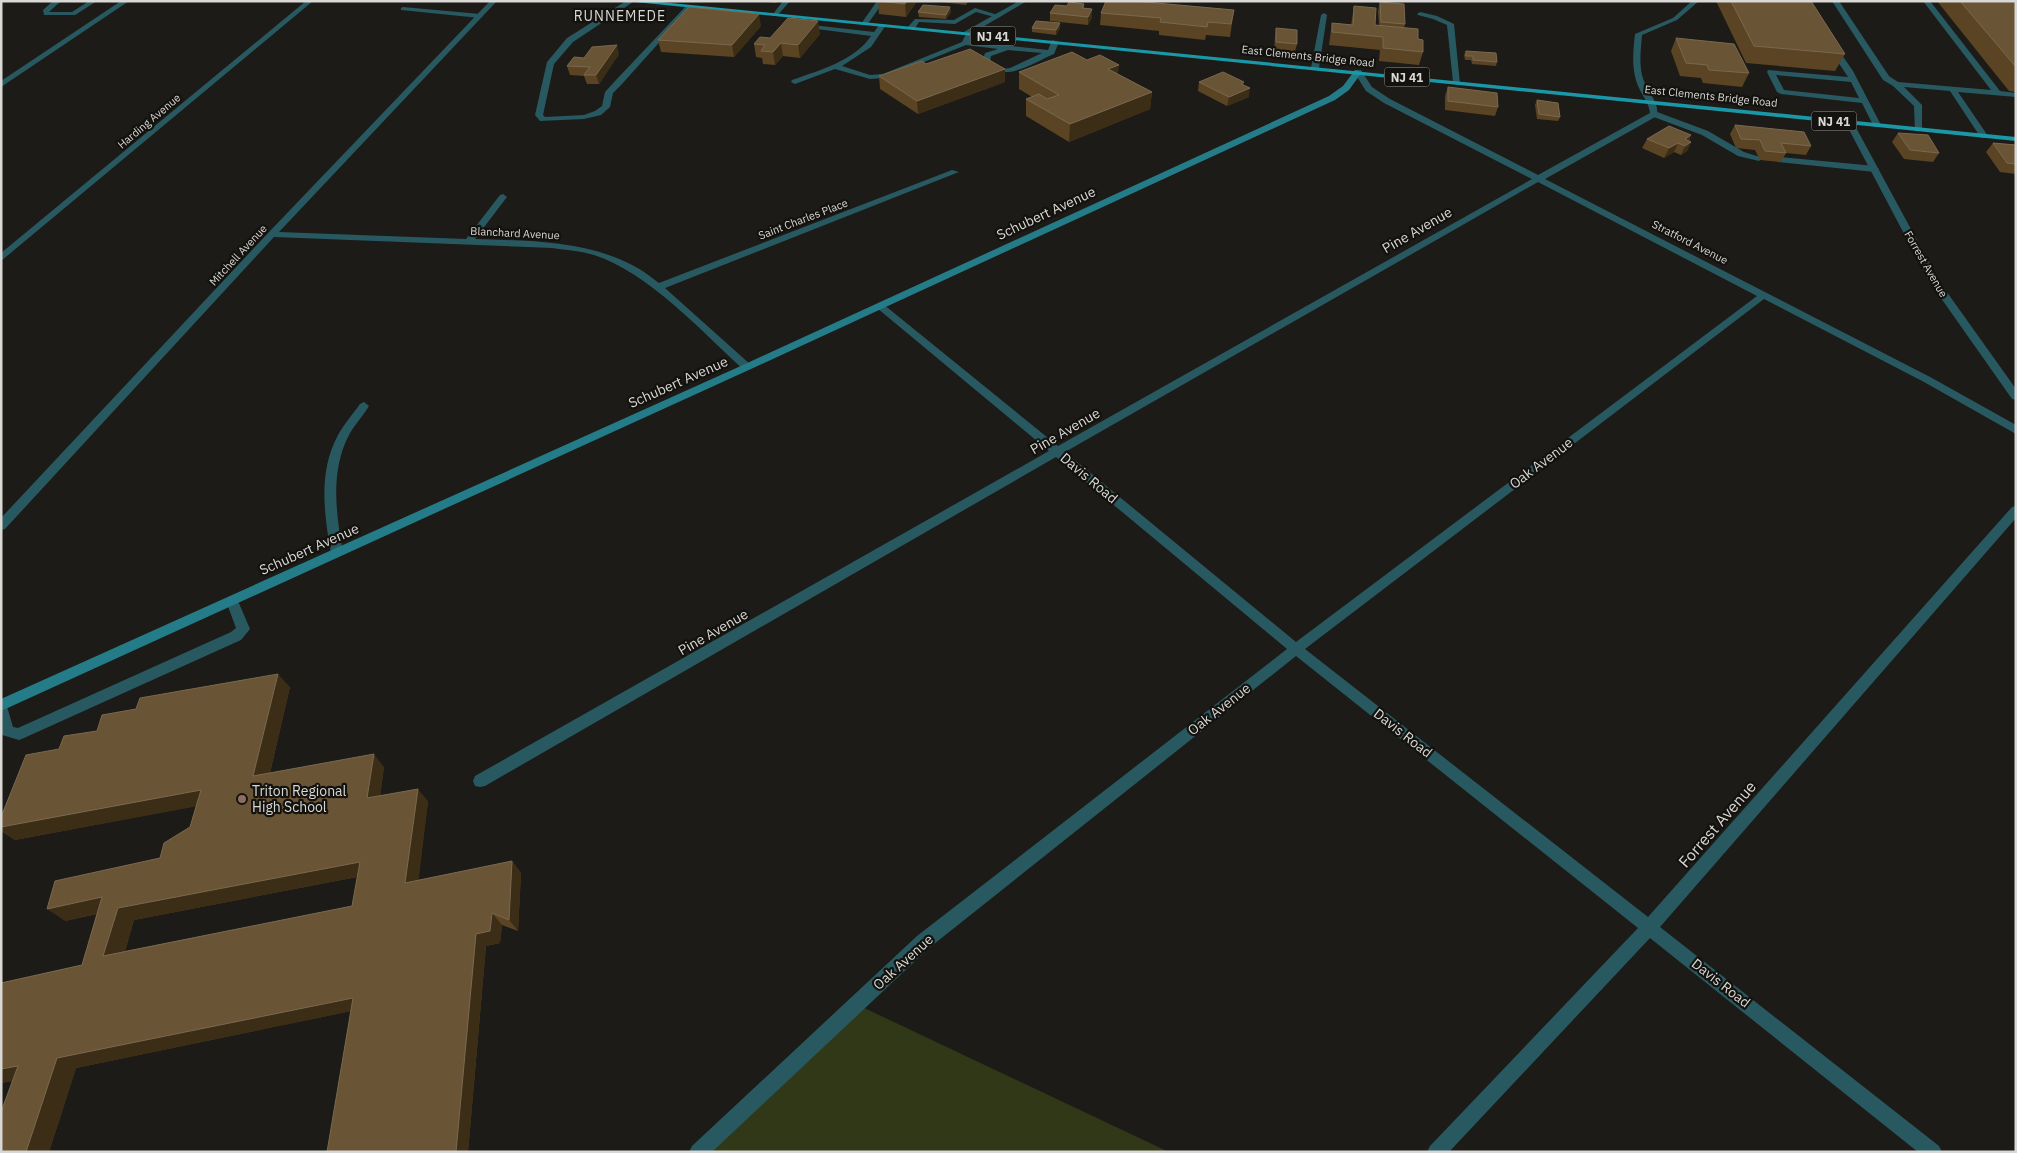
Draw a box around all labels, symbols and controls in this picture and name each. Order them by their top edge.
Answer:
district label: RUNNEMEDE [574,7,666,25]
road number: NJ 41 [970,27,1016,46]
street label: East Clements Bridge Road [1241,42,1375,70]
road number: NJ 41 [1384,68,1430,86]
street label: East Clements Bridge Road [1644,82,1778,110]
street label: Harding Avenue [115,91,183,151]
road number: NJ 41 [1812,112,1856,130]
street label: Schubert Avenue [994,182,1099,244]
street label: Saint Charles Place [756,195,850,243]
street label: Pine Avenue [1379,203,1455,257]
street label: Stratford Avenue [1650,217,1730,267]
street label: Mitchell Avenue [206,221,270,289]
street label: Blanchard Avenue [470,224,560,242]
street label: Forrest Avenue [1901,228,1951,300]
street label: Schubert Avenue [625,352,731,412]
street label: Pine Avenue [1027,404,1103,458]
street label: Oak Avenue [1506,433,1577,493]
street label: Davis Road [1057,449,1121,507]
street label: Schubert Avenue [256,519,362,579]
street label: Pine Avenue [675,605,751,659]
street label: Oak Avenue [1184,679,1254,739]
street label: Davis Road [1370,705,1436,761]
street label: Forrest Avenue [1674,776,1760,871]
place label: Triton Regional High School [252,782,347,816]
marker: Triton Regional High School [236,793,248,805]
street label: Oak Avenue [869,930,937,994]
street label: Davis Road [1688,955,1754,1011]

